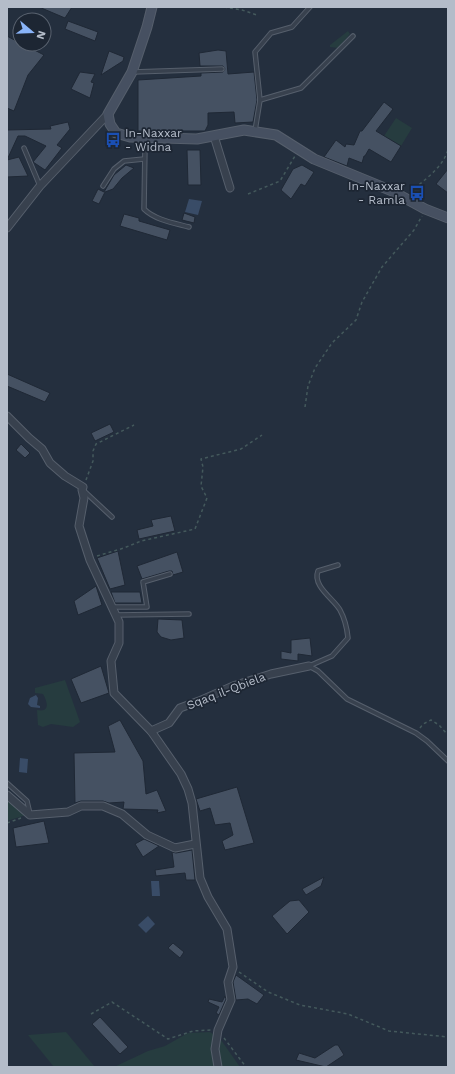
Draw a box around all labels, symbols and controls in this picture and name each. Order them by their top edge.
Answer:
north arrow [12,12,52,52]
text: N [34,29,48,41]
place label: In-Naxxar - Widna [125,126,182,154]
bus stop icon: In-Naxxar - Widna [104,131,122,149]
place label: In-Naxxar - Ramla [348,179,405,207]
bus stop icon: In-Naxxar - Ramla [408,184,426,202]
street label: Sqaq il-Qbiela [185,669,268,712]

